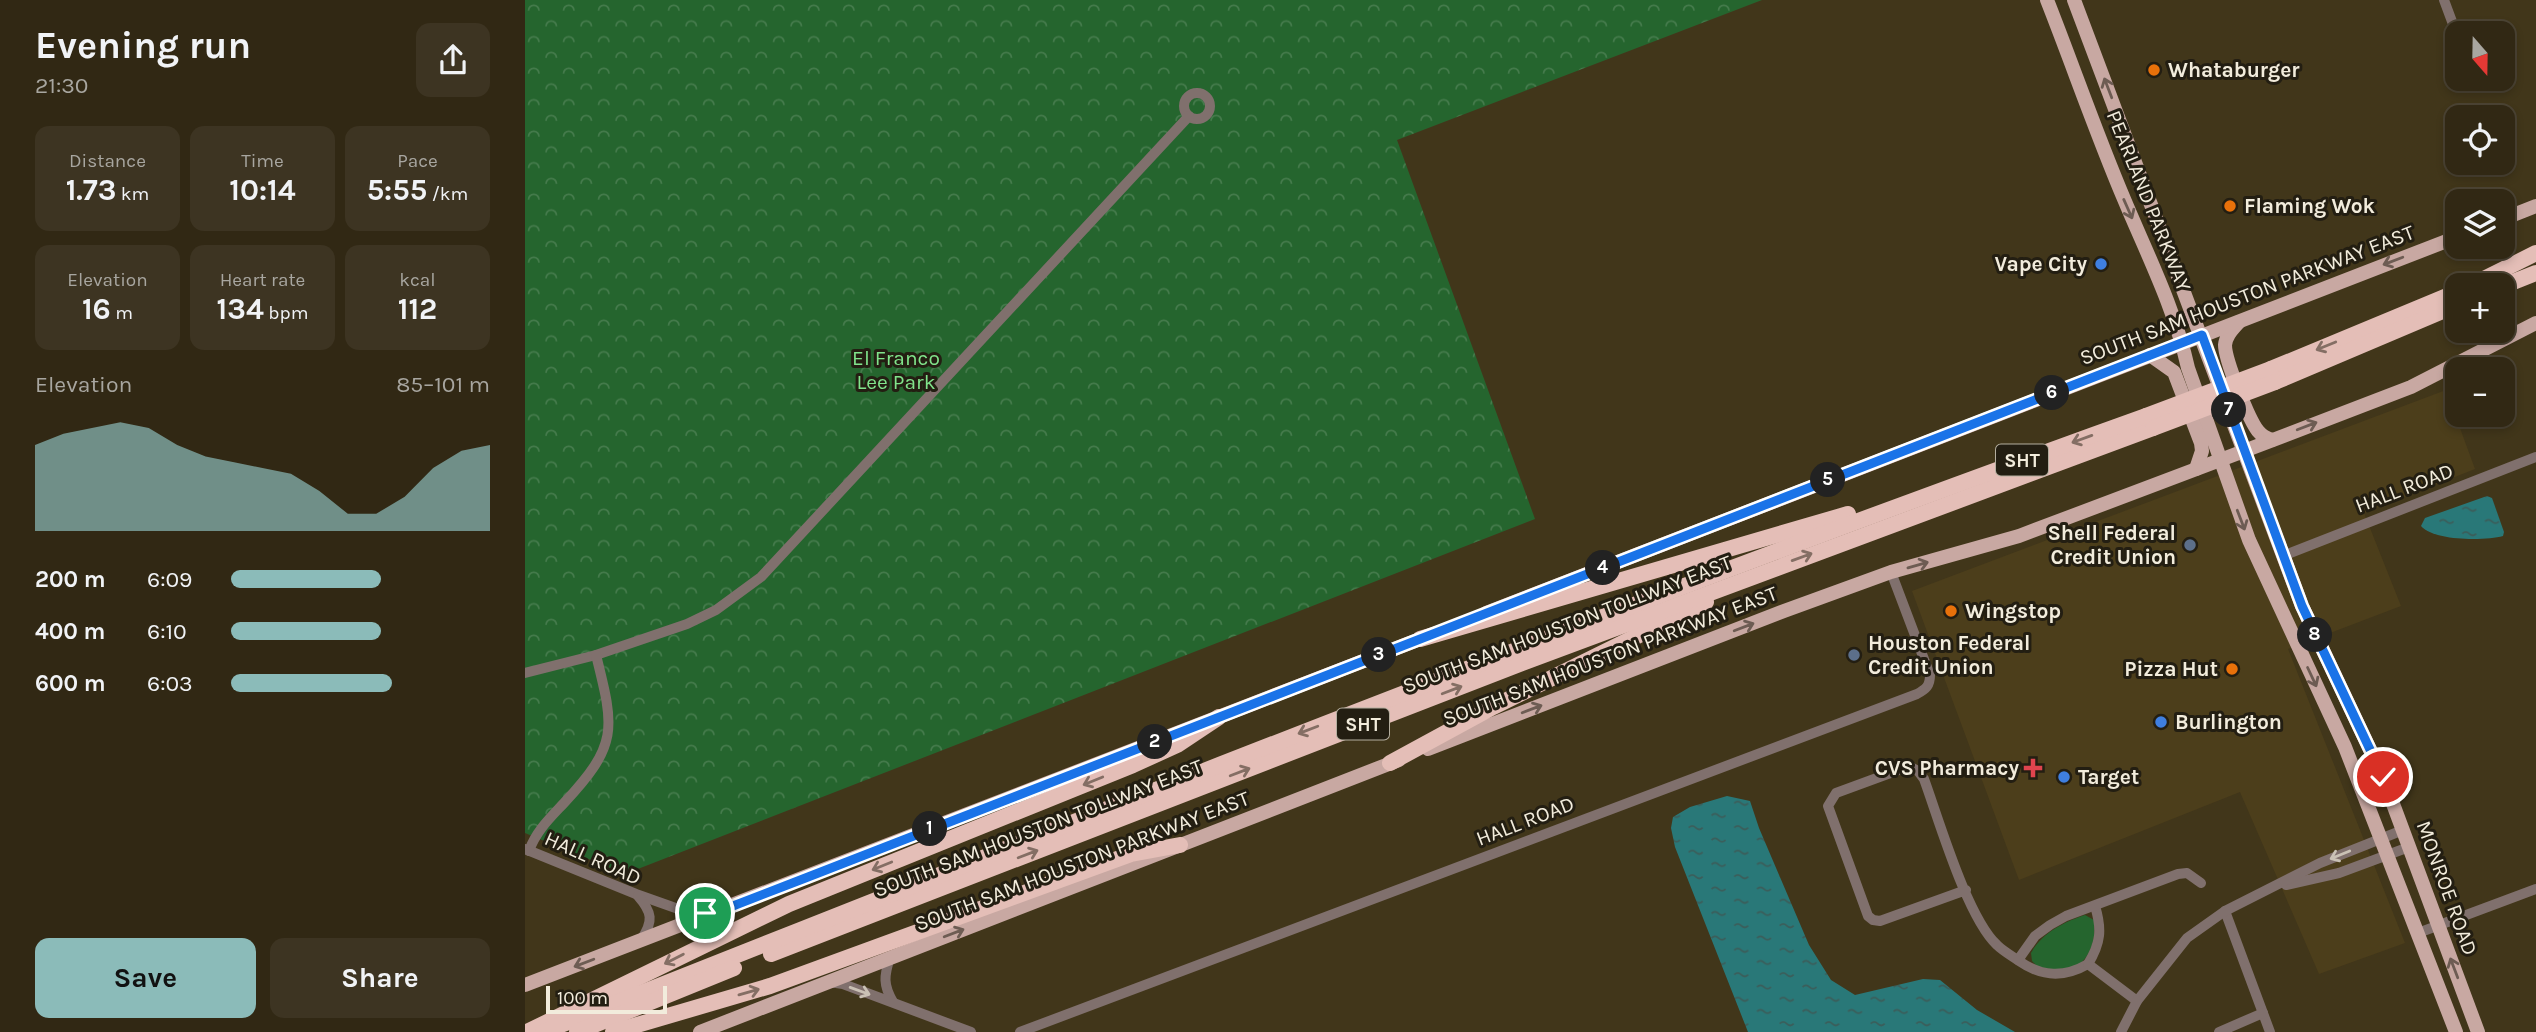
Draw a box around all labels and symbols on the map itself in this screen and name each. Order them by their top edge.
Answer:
north arrow [2445,21,2515,91]
place label: Whataburger [2168,58,2300,82]
marker: Whataburger [2146,62,2162,78]
one-way arrow [2100,78,2113,100]
street label: PEARLAND PARKWAY [2102,107,2196,295]
place label: Flaming Wok [2244,194,2376,218]
one-way arrow [2122,197,2135,219]
marker: Flaming Wok [2222,198,2238,214]
street label: SOUTH SAM HOUSTON PARKWAY EAST [2076,220,2418,370]
place label: Vape City [1995,252,2087,276]
marker: Vape City [2093,256,2109,272]
one-way arrow [2383,256,2405,269]
one-way arrow [2316,340,2337,353]
park label: El Franco Lee Park [852,346,940,394]
pin: 6 [2035,376,2069,410]
pin: 7 [2211,392,2247,428]
one-way arrow [2295,419,2317,432]
one-way arrow [2071,434,2093,446]
road number: SHT [1996,444,2048,475]
street label: HALL ROAD [2352,458,2456,518]
pin: 5 [1811,462,1845,498]
one-way arrow [2236,509,2249,531]
place label: Shell Federal Credit Union [2047,521,2176,569]
marker: Shell Federal Credit Union [2182,537,2198,553]
street label: SOUTH SAM HOUSTON TOLLWAY EAST [1399,550,1735,698]
pin: 4 [1585,550,1621,586]
one-way arrow [1791,550,1813,562]
one-way arrow [1906,558,1928,571]
street label: SOUTH SAM HOUSTON PARKWAY EAST [1439,581,1781,731]
place label: Wingstop [1965,599,2061,623]
marker: Wingstop [1943,603,1959,619]
pin: 8 [2297,618,2333,652]
one-way arrow [1732,619,1754,632]
place label: Houston Federal Credit Union [1868,631,2030,679]
pin: 3 [1361,638,1397,672]
marker: Houston Federal Credit Union [1846,647,1862,663]
place label: Pizza Hut [2124,657,2218,681]
marker: Pizza Hut [2224,661,2240,677]
one-way arrow [2306,666,2320,687]
one-way arrow [1441,682,1463,695]
one-way arrow [1520,701,1542,714]
road number: SHT [1337,708,1389,740]
place label: Burlington [2175,710,2282,734]
marker: Burlington [2153,714,2169,730]
pin: 2 [1137,724,1173,760]
one-way arrow [1298,725,1320,738]
pin [2353,747,2413,807]
street label: SOUTH SAM HOUSTON TOLLWAY EAST [870,754,1206,902]
place label: CVS Pharmacy [1875,756,2019,780]
marker: CVS Pharmacy [2025,760,2041,776]
one-way arrow [1229,765,1251,777]
place label: Target [2078,765,2139,789]
marker: Target [2056,769,2072,785]
one-way arrow [1083,776,1104,789]
street label: SOUTH SAM HOUSTON PARKWAY EAST [911,786,1253,936]
street label: HALL ROAD [1473,791,1577,851]
pin: 1 [913,812,947,846]
street label: MONROE ROAD [2412,818,2482,958]
street label: HALL ROAD [541,826,645,890]
one-way arrow [1017,847,1038,860]
one-way arrow [2329,850,2351,863]
one-way arrow [871,860,893,873]
pin [675,883,735,943]
one-way arrow [943,925,965,938]
one-way arrow [664,952,685,966]
one-way arrow [573,957,595,970]
one-way arrow [2446,958,2459,980]
scale bar [546,983,667,1015]
one-way arrow [738,985,760,998]
one-way arrow [849,985,871,998]

